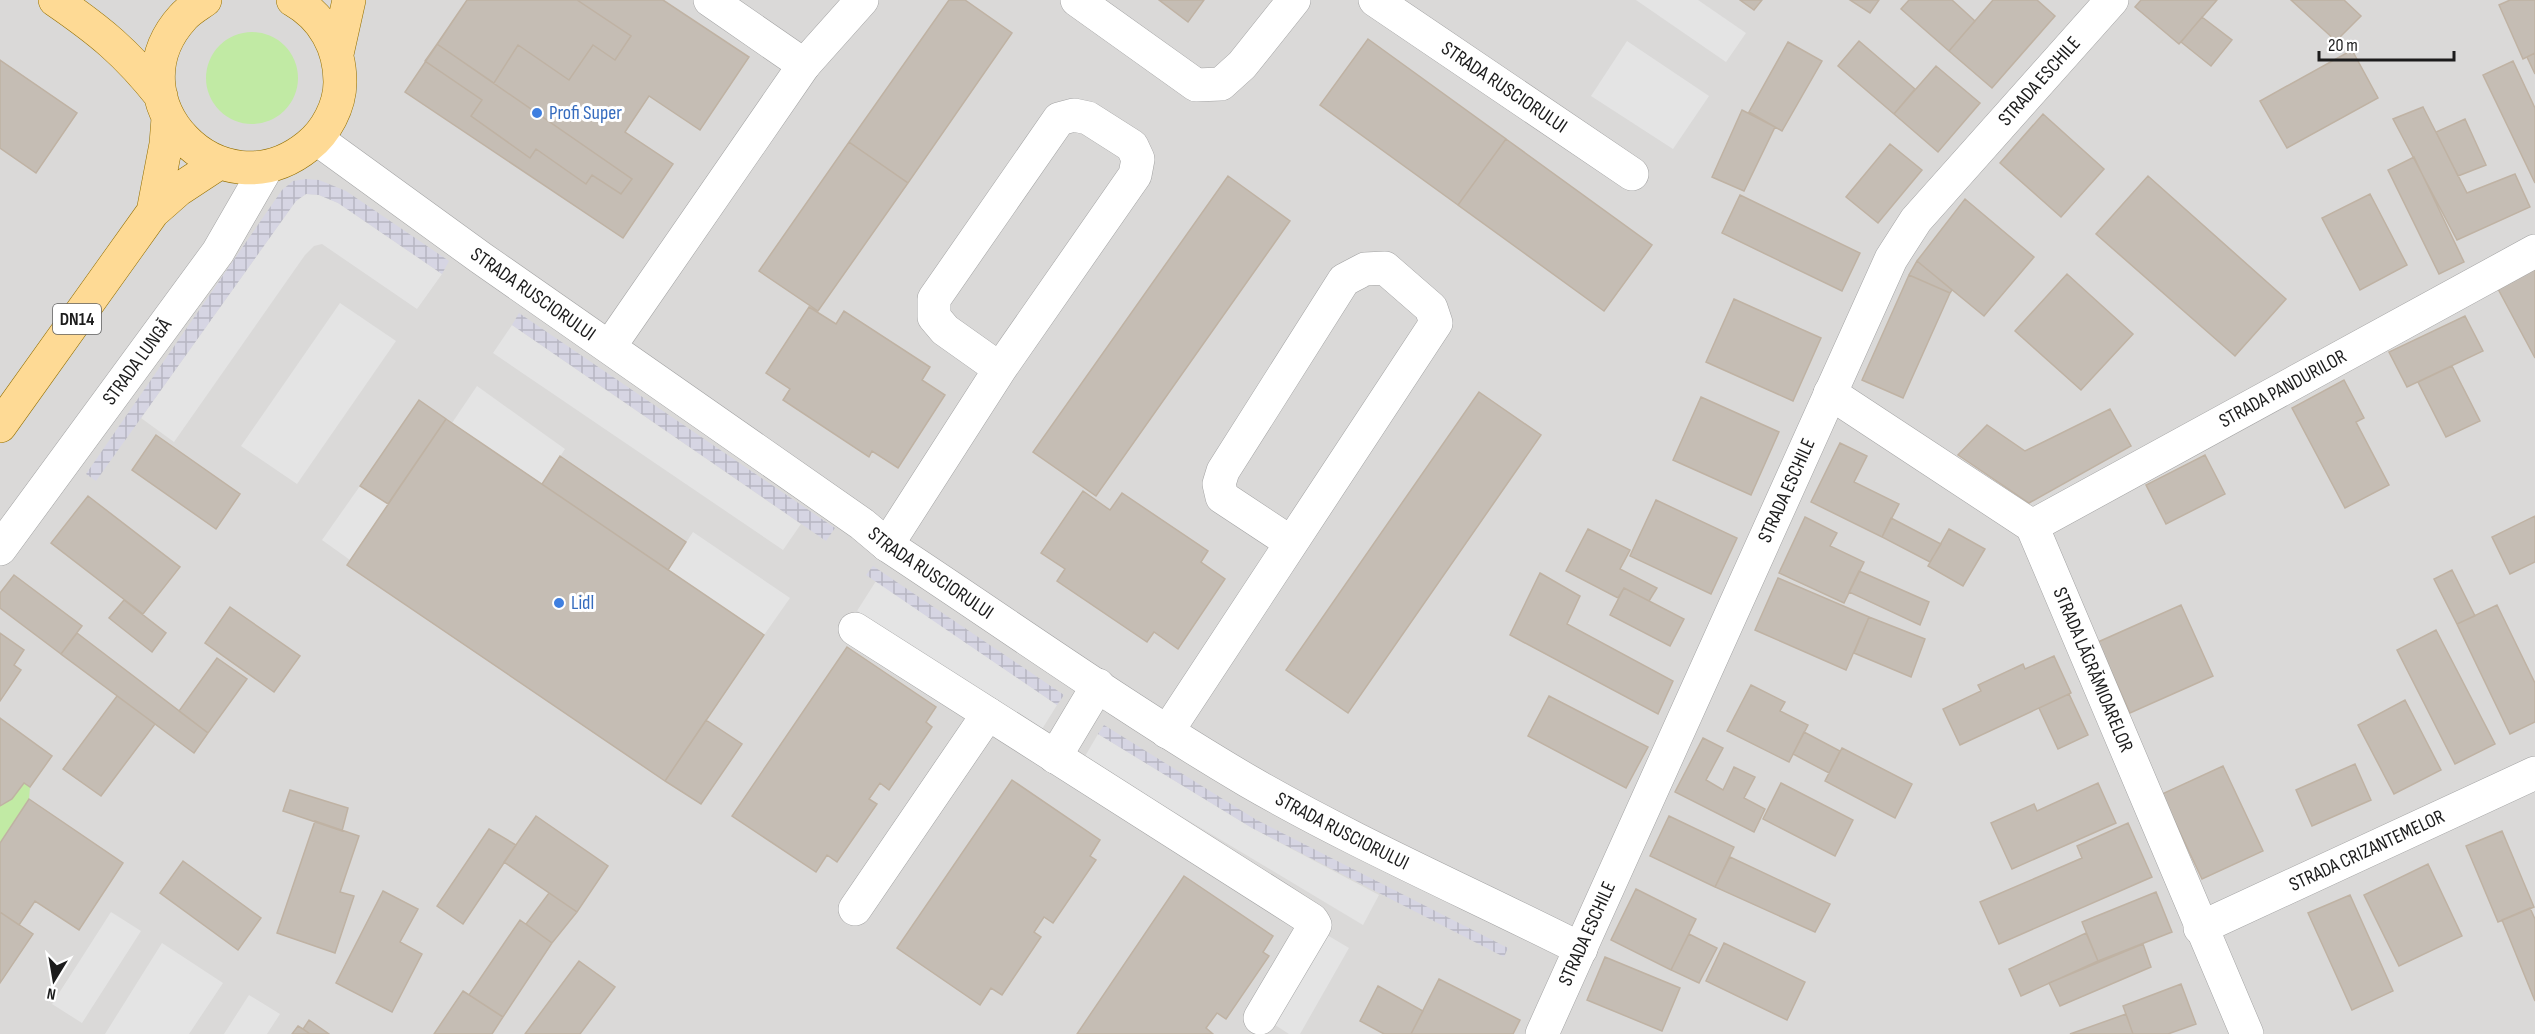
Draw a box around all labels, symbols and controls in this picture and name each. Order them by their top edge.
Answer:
scale bar [2319,24,2454,62]
street label: STRADA ESCHILE [1993,32,2086,131]
text: 20 m [2328,35,2358,56]
street label: STRADA RUSCIORULUI [1437,36,1572,139]
place label: Profi Super [549,101,622,125]
marker: Profi Super [530,106,544,120]
street label: STRADA RUSCIORULUI [466,242,600,346]
road number: DN14 [53,304,101,334]
street label: STRADA LUNGĂ [98,314,177,410]
street label: STRADA PANDURILOR [2215,344,2351,433]
street label: STRADA ESCHILE [1753,435,1821,547]
street label: STRADA RUSCIORULUI [863,522,998,625]
street label: STRADA LĂCRĂMIOARELOR [2047,584,2138,756]
place label: Lidl [571,591,594,615]
marker: Lidl [552,596,566,610]
street label: STRADA RUSCIORULUI [1271,787,1413,875]
street label: STRADA CRIZANTEMELOR [2286,805,2448,897]
street label: STRADA ESCHILE [1553,878,1621,990]
north arrow [24,950,84,1010]
text: N [45,983,57,1003]

